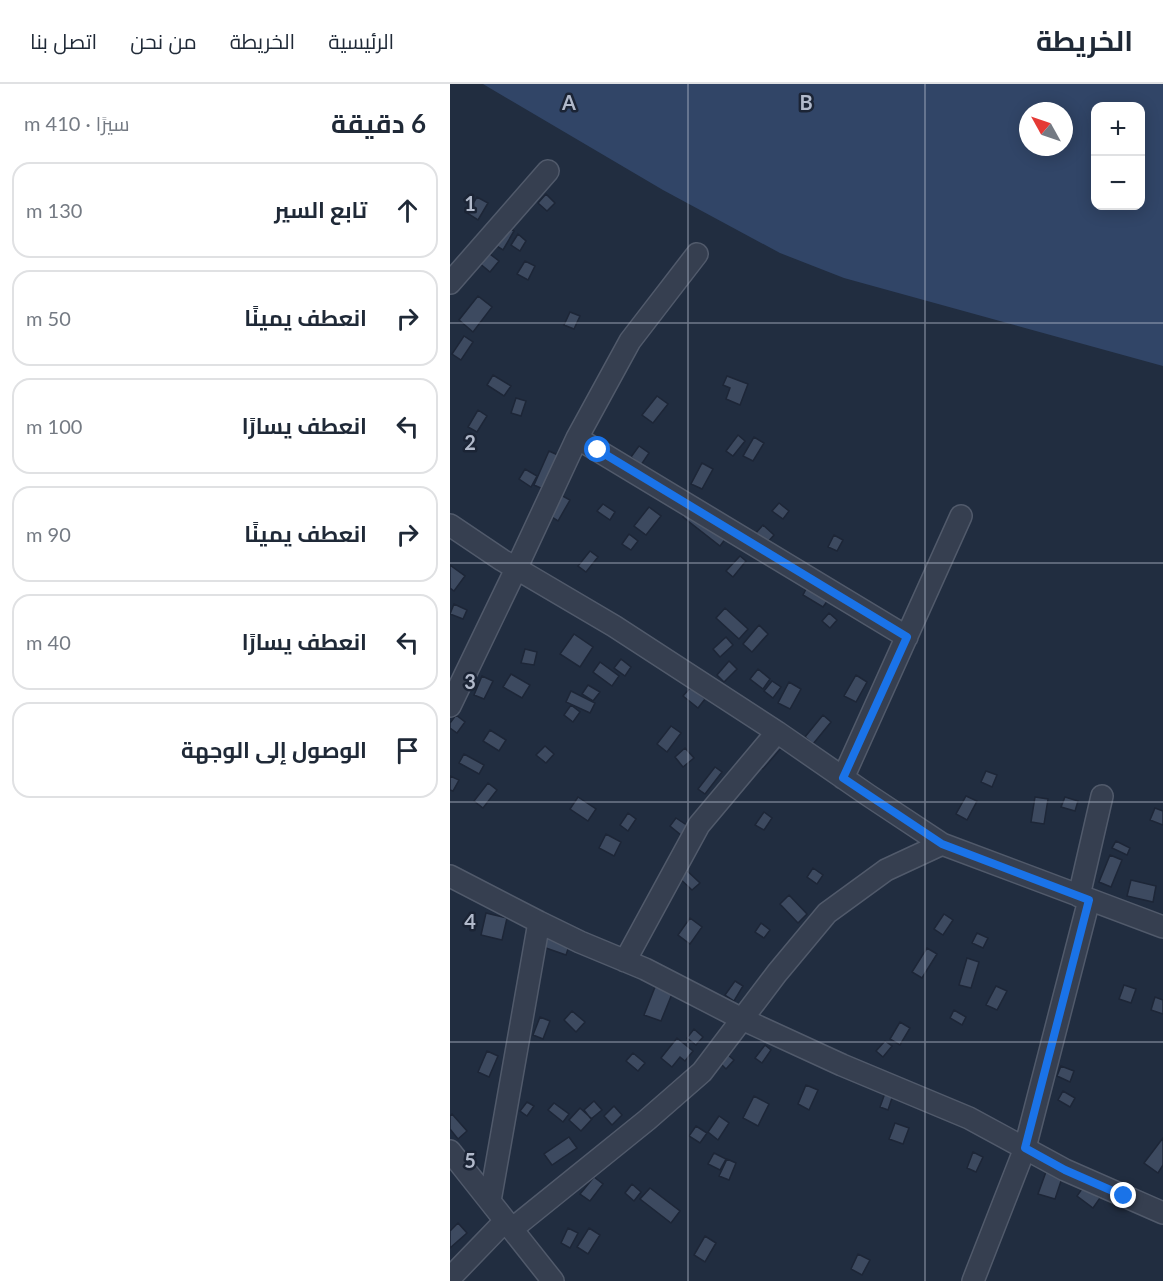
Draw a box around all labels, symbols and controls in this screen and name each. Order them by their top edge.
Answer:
text: الخريطة [1036,23,1133,57]
text: اتصل بنا [30,28,97,53]
text: من نحن [130,28,197,53]
text: الخريطة [230,28,295,53]
text: الرئيسية [328,28,394,53]
text: A [561,90,576,114]
text: B [799,90,813,114]
north arrow [1019,102,1073,156]
map controls [1091,102,1145,210]
button: + [1091,102,1145,156]
text: 6 دقيقة [331,107,426,139]
text: سيرًا · 410 m [24,111,130,135]
button: − [1091,156,1145,210]
text: 1 [464,191,476,215]
icon: ahead [391,194,424,227]
text: تابع السير [274,196,367,223]
text: 130 m [26,198,82,222]
icon: right [391,302,424,335]
text: انعطف يمينًا [244,304,367,331]
text: 50 m [26,306,71,330]
icon: left [391,410,424,443]
text: انعطف يسارًا [242,412,367,439]
text: 100 m [26,414,82,438]
text: 2 [464,430,476,454]
route start [584,436,610,462]
icon: right [391,518,424,551]
text: انعطف يمينًا [244,520,367,547]
text: 90 m [26,522,71,546]
icon: left [391,626,424,659]
text: انعطف يسارًا [242,628,367,655]
text: 40 m [26,630,71,654]
text: 3 [464,669,476,693]
icon: arrive [391,734,424,767]
text: الوصول إلى الوجهة [181,736,367,763]
text: 4 [464,909,476,933]
text: 5 [464,1148,476,1172]
route end [1110,1182,1136,1208]

